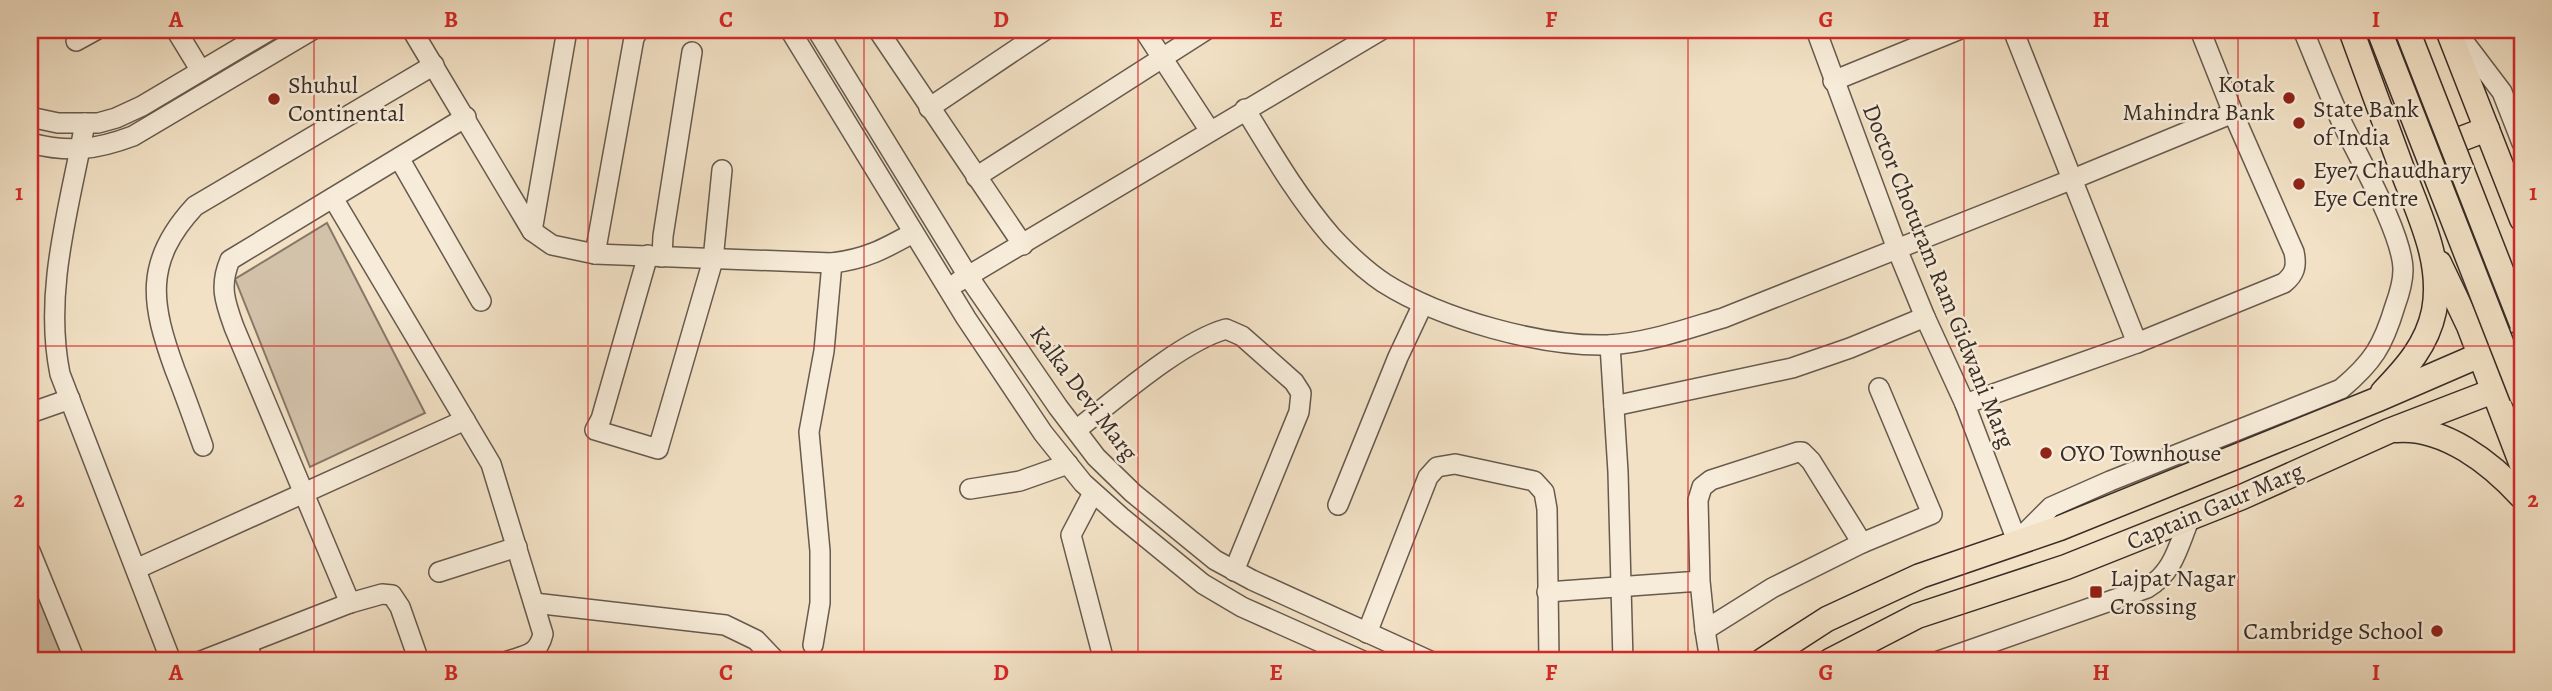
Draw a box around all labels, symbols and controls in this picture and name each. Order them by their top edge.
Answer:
text: A [168,4,184,35]
text: B [444,4,458,35]
text: C [719,4,733,35]
text: D [993,4,1009,35]
text: E [1269,4,1283,35]
text: F [1545,4,1558,35]
text: G [1818,4,1834,35]
text: H [2092,4,2110,35]
text: I [2372,4,2380,35]
place label: Kotak Mahindra Bank [2123,68,2275,128]
place label: Shuhul Continental [288,69,404,129]
marker: Kotak Mahindra Bank [2281,90,2297,106]
marker: Shuhul Continental [266,91,282,107]
place label: State Bank of India [2313,93,2419,153]
street label: Doctor Choturam Ram Gidwani Marg [1855,99,2023,453]
marker: State Bank of India [2291,115,2307,131]
place label: Eye7 Chaudhary Eye Centre [2313,154,2472,214]
marker: Eye7 Chaudhary Eye Centre [2291,176,2307,192]
text: 1 [15,177,23,208]
text: 1 [2529,177,2537,208]
street label: Kalka Devi Marg [1023,319,1145,467]
place label: OYO Townhouse [2060,437,2221,469]
marker: OYO Townhouse [2038,445,2054,461]
street label: Captain Gaur Marg [2122,454,2308,558]
text: 2 [13,484,25,515]
text: 2 [2527,484,2539,515]
place label: Lajpat Nagar Crossing [2110,562,2236,622]
marker: Lajpat Nagar Crossing [2088,584,2104,600]
place label: Cambridge School [2243,615,2423,647]
marker: Cambridge School [2429,623,2445,639]
text: A [168,657,184,688]
text: B [444,657,458,688]
text: C [719,657,733,688]
text: D [993,657,1009,688]
text: E [1269,657,1283,688]
text: F [1545,657,1558,688]
text: G [1818,657,1834,688]
text: H [2092,657,2110,688]
text: I [2372,657,2380,688]

